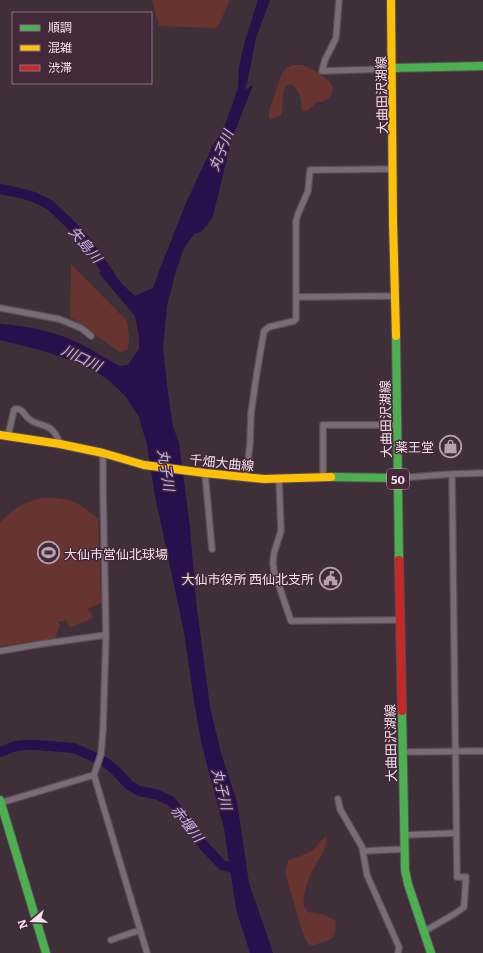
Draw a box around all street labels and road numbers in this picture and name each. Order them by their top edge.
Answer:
street label: 大曲田沢湖線 [371,56,391,134]
street label: 大曲田沢湖線 [375,380,395,458]
street label: 千畑大曲線 [189,449,255,475]
road number: 50 [387,469,409,489]
street label: 大曲田沢湖線 [380,704,400,782]

